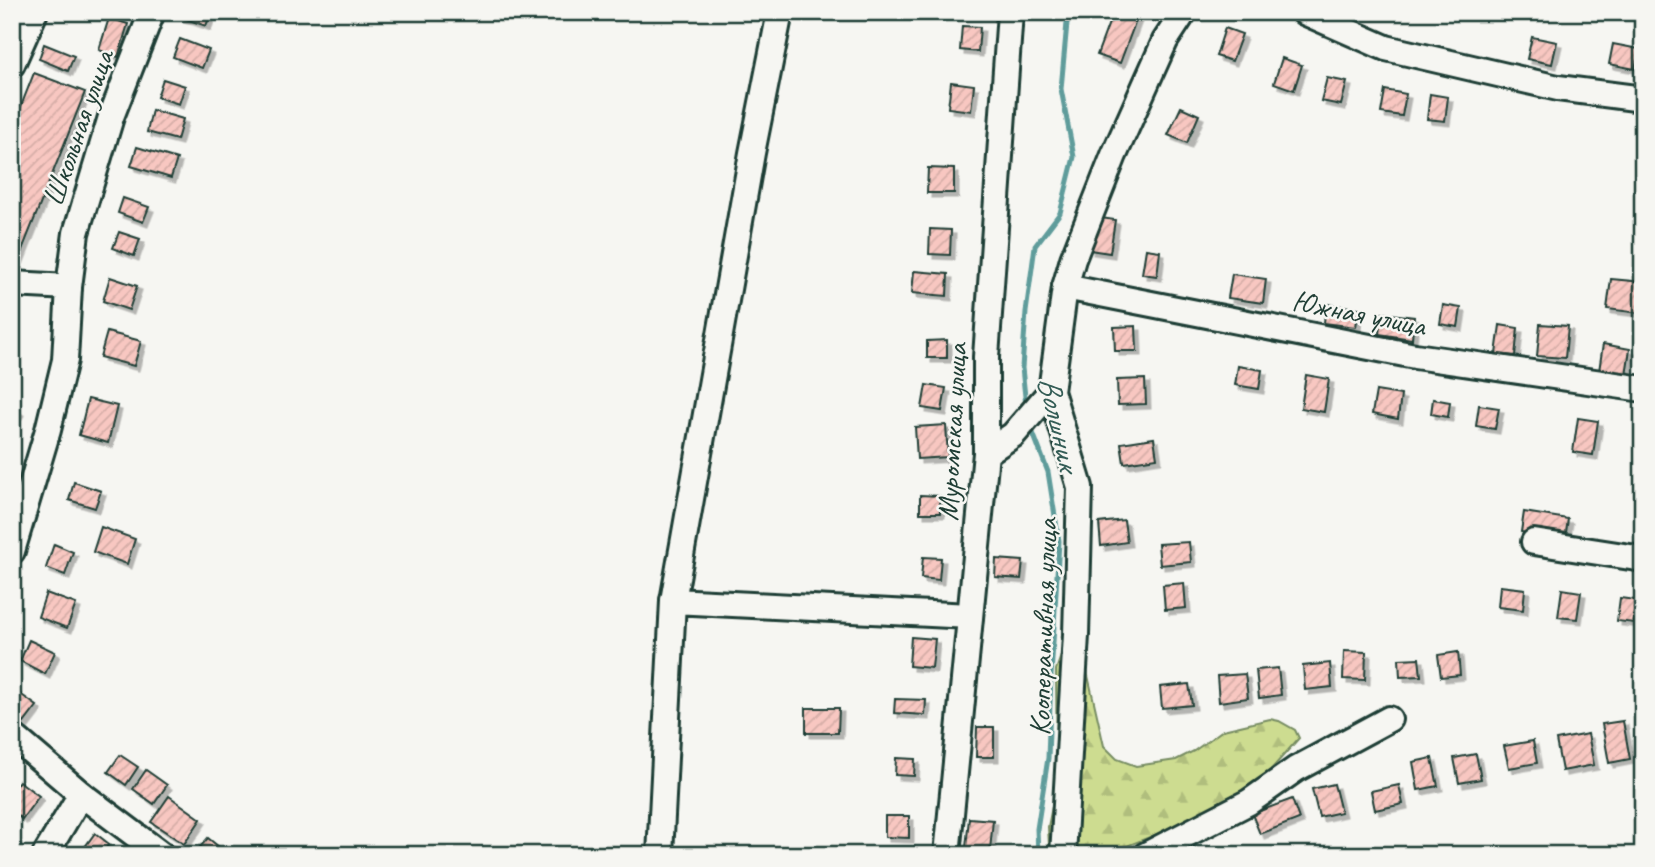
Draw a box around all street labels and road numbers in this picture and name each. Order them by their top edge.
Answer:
street label: Школьная улица [34,43,123,211]
street label: Южная улица [1289,281,1431,345]
street label: Муромская улица [928,340,976,522]
street label: Кооперативная улица [1020,516,1066,736]

